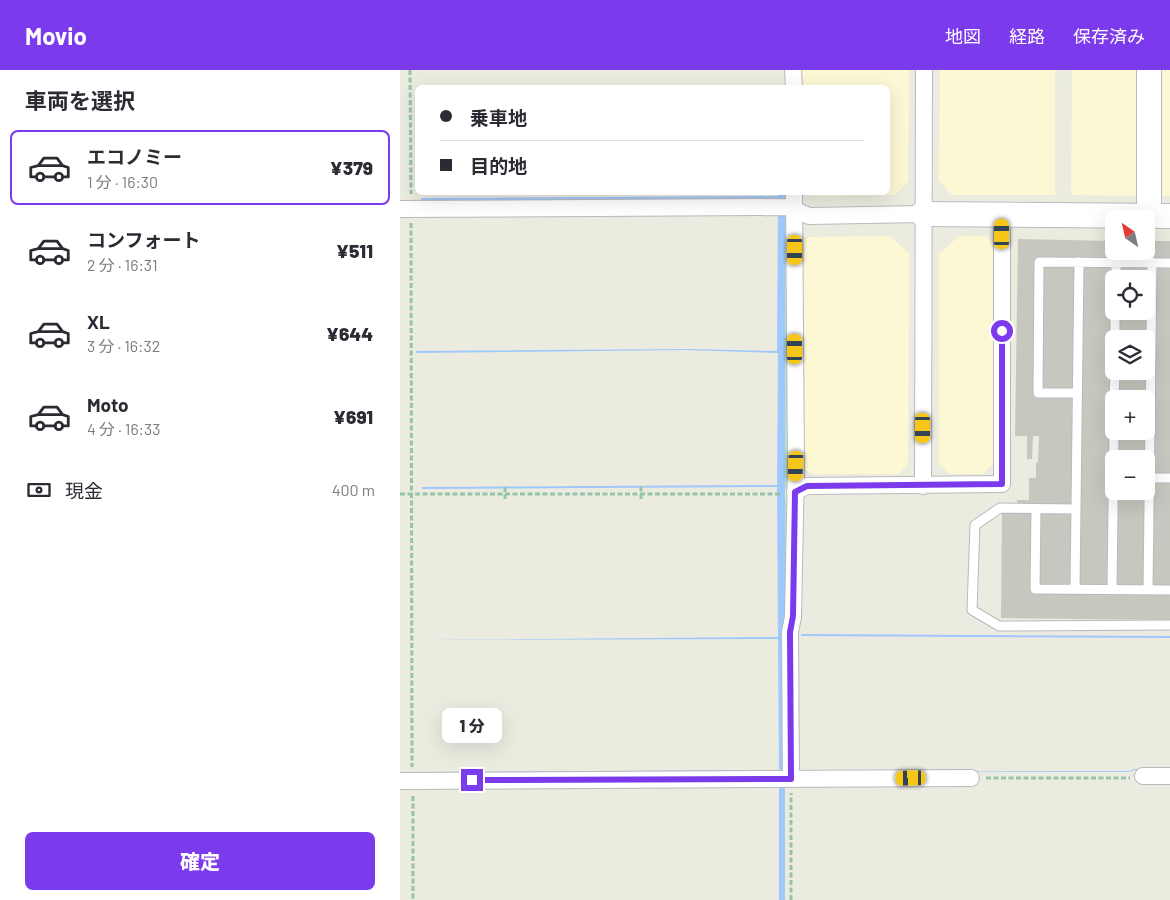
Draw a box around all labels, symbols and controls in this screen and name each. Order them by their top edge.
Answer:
text: Movio [25,21,87,50]
text: 地図 [945,25,981,47]
text: 経路 [1009,25,1045,47]
text: 保存済み [1073,25,1145,47]
text: 車両を選択 [25,87,135,113]
text: 乗車地 [470,106,527,129]
icon: car [27,145,72,190]
text: エコノミー [87,145,182,168]
text: 目的地 [470,154,527,177]
text: ¥379 [330,156,373,179]
text: 1 分 · 16:30 [87,172,158,191]
north arrow [1105,210,1155,260]
map controls [1105,210,1155,500]
car [994,219,1009,249]
icon: car [27,228,72,273]
text: コンフォート [87,228,200,251]
car [787,235,802,265]
text: ¥511 [336,239,373,262]
text: 2 分 · 16:31 [87,255,158,274]
button: locate [1105,270,1155,320]
text: XL [87,310,110,333]
icon: car [27,311,72,356]
route start [991,320,1013,342]
text: ¥644 [326,322,373,345]
button: layers [1105,330,1155,380]
car [787,334,802,364]
text: 3 分 · 16:32 [87,336,160,355]
button: + [1105,390,1155,440]
text: Moto [87,393,129,416]
icon: car [27,394,72,439]
text: ¥691 [333,405,373,428]
car [915,413,930,443]
text: 4 分 · 16:33 [87,419,161,438]
button: − [1105,450,1155,500]
car [787,451,804,481]
icon: cash [25,476,53,504]
text: 現金 [65,479,103,502]
text: 400 m [332,480,375,499]
callout: 1 分 [442,708,502,742]
text: 1 分 [460,716,484,735]
route end [461,769,483,791]
car [895,770,926,786]
button: 確定 [25,832,375,890]

